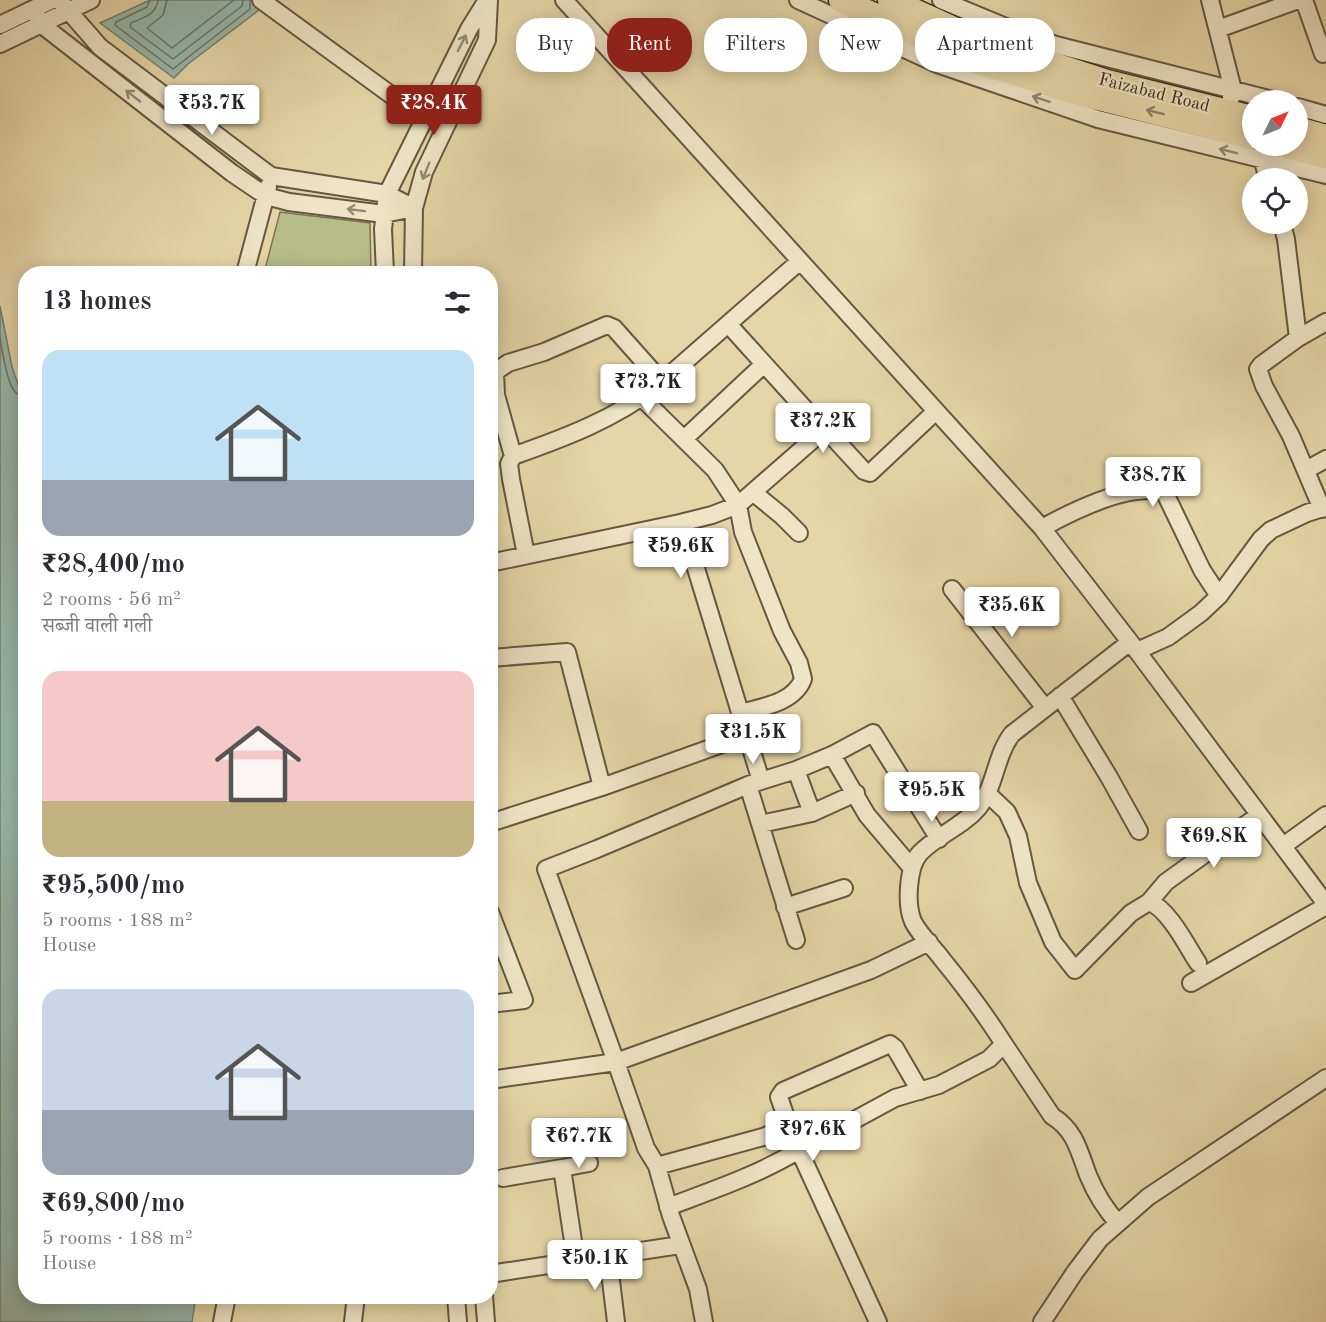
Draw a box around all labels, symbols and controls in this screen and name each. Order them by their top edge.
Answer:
chip: Buy [516,18,595,72]
chip: Rent [607,18,692,72]
chip: Filters [704,18,807,72]
chip: New [819,18,903,72]
chip: Apartment [915,18,1055,72]
one-way arrow [456,35,468,53]
street label: Faizabad Road [1096,70,1212,116]
pin: ₹53.7K [163,85,261,136]
pin: ₹28.4K [385,85,483,136]
one-way arrow [125,90,141,103]
north arrow [1242,90,1308,156]
map controls [1242,90,1308,234]
one-way arrow [1032,93,1050,104]
text: ₹53.7K [178,94,246,114]
text: ₹28.4K [400,94,468,114]
one-way arrow [1146,106,1165,118]
one-way arrow [1219,144,1238,156]
one-way arrow [420,161,431,179]
button: locate [1242,168,1308,234]
one-way arrow [347,205,367,216]
icon: filters [441,286,474,319]
text: 13 homes [42,289,151,315]
pin: ₹73.7K [599,364,697,415]
text: ₹73.7K [614,373,682,393]
icon: home [204,389,312,497]
pin: ₹37.2K [774,403,872,454]
text: ₹37.2K [789,412,857,432]
pin: ₹38.7K [1104,457,1202,508]
text: ₹38.7K [1119,466,1187,486]
pin: ₹59.6K [632,528,730,579]
text: ₹59.6K [647,537,715,557]
text: ₹28,400/mo [42,552,185,578]
pin: ₹35.6K [963,587,1061,638]
text: 2 rooms · 56 m² [42,590,181,610]
text: ₹35.6K [978,596,1046,616]
text: सब्जी वाली गली [42,617,152,637]
icon: home [204,710,312,818]
pin: ₹31.5K [704,714,802,765]
text: ₹31.5K [719,723,787,743]
pin: ₹95.5K [883,772,981,823]
text: ₹95.5K [898,781,966,801]
pin: ₹69.8K [1165,818,1263,869]
text: ₹69.8K [1180,827,1248,847]
text: ₹95,500/mo [42,873,185,899]
text: 5 rooms · 188 m² [42,911,192,931]
text: House [42,936,96,956]
icon: home [204,1028,312,1136]
pin: ₹97.6K [764,1111,862,1162]
pin: ₹67.7K [530,1118,628,1169]
text: ₹97.6K [779,1120,847,1140]
text: ₹67.7K [545,1127,613,1147]
text: ₹69,800/mo [42,1191,185,1217]
text: 5 rooms · 188 m² [42,1229,192,1249]
pin: ₹50.1K [546,1240,644,1291]
text: ₹50.1K [561,1249,629,1269]
text: House [42,1254,96,1274]

